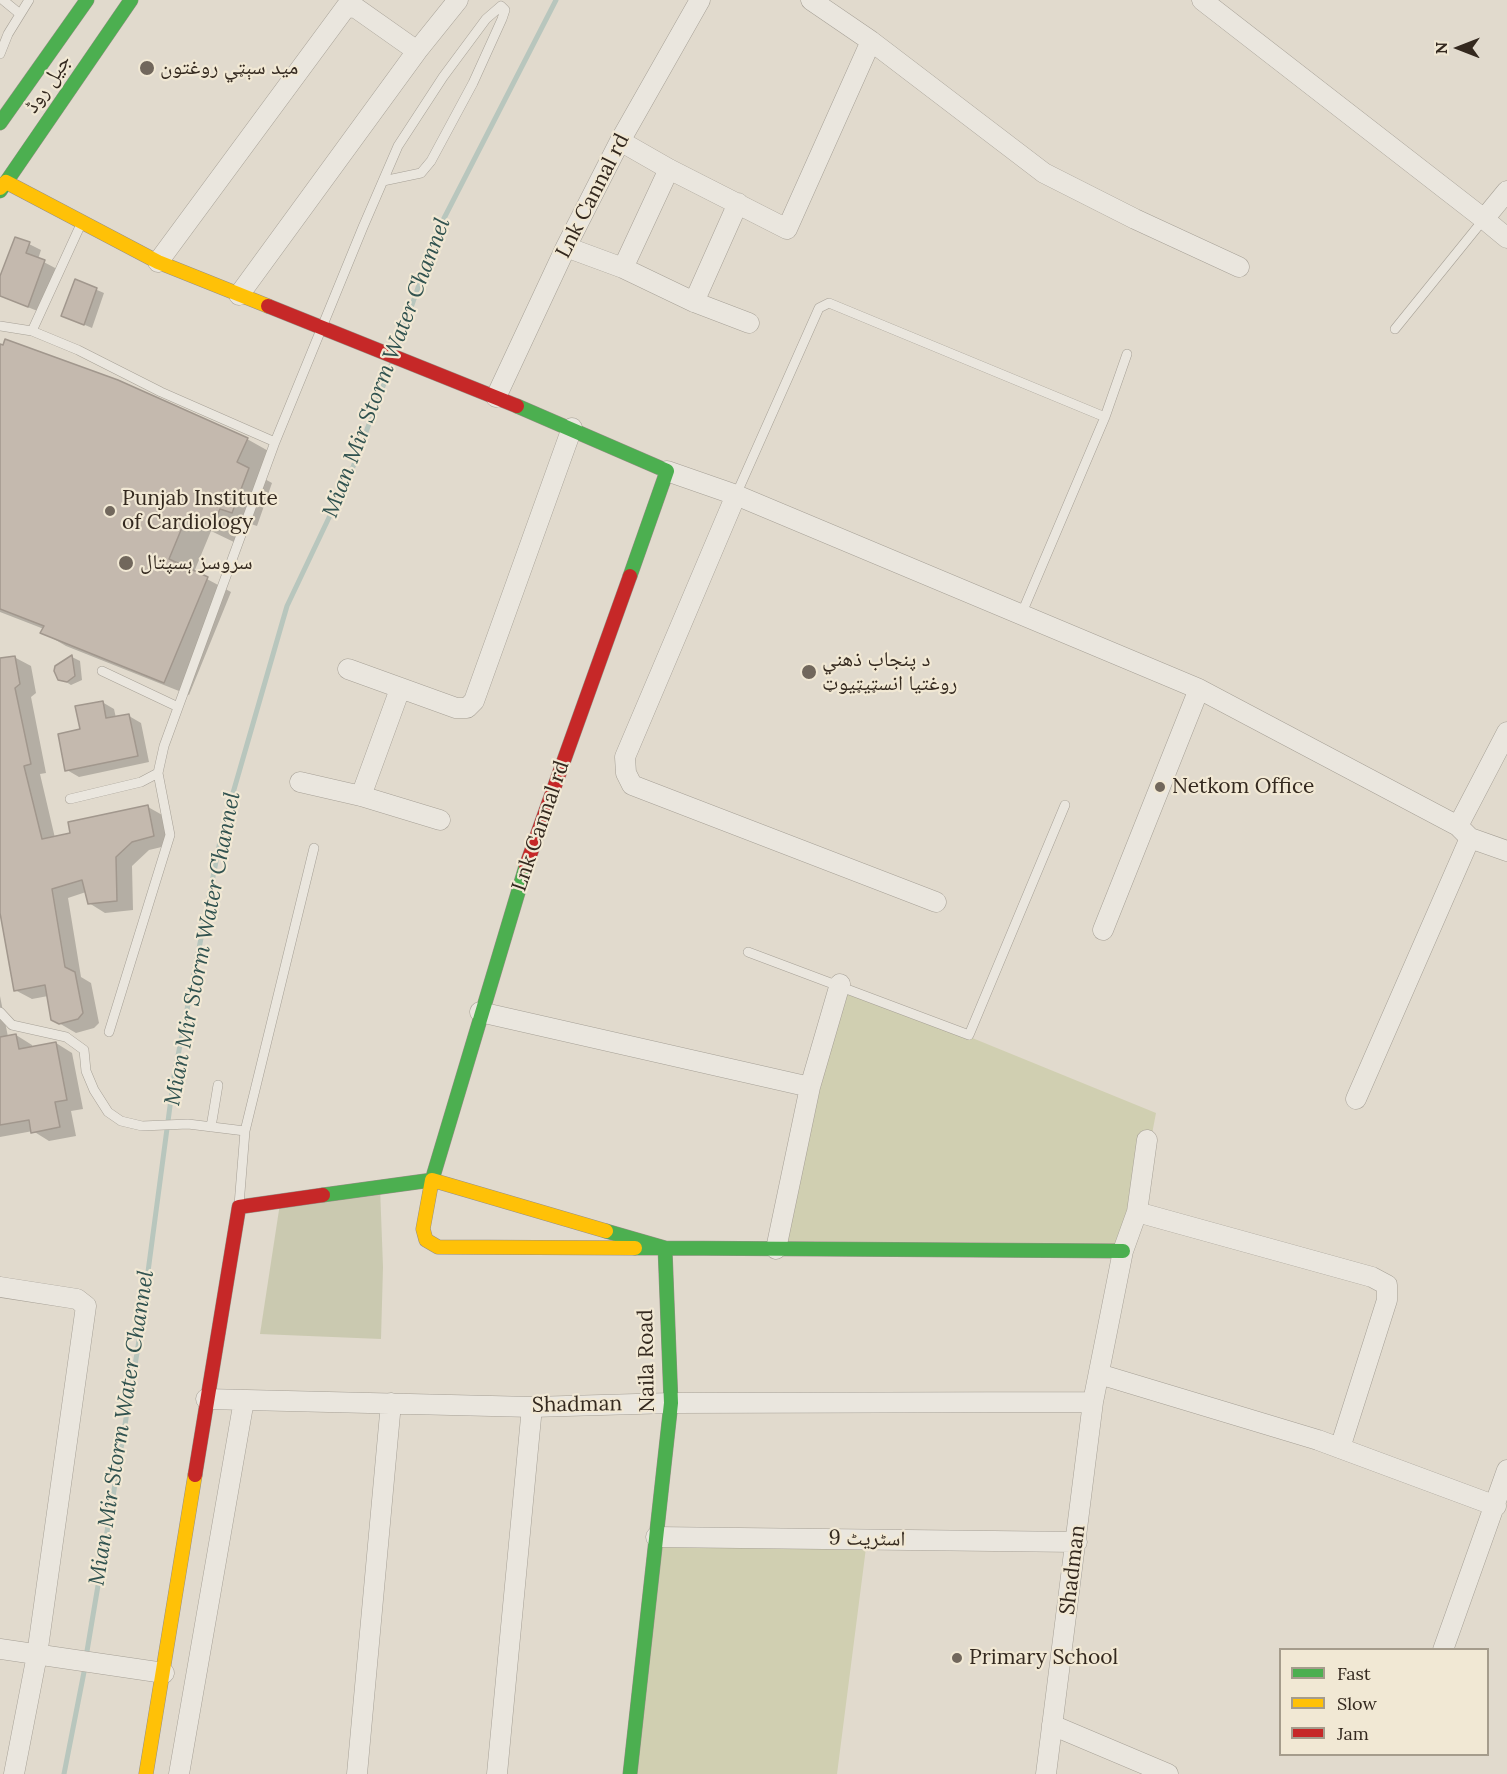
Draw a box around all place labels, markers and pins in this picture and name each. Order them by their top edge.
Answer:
place label: مید سېټي روغتون [160,55,298,81]
marker: مید سېټي روغتون [138,59,156,77]
place label: Punjab Institute of Cardiology [122,486,278,536]
marker: Punjab Institute of Cardiology [103,504,117,518]
place label: سروسز ہسپتال [140,550,253,576]
marker: سروسز ہسپتال [117,554,135,572]
place label: د پنجاب ذهني روغتیا انسټیټیوټ [822,647,957,697]
marker: د پنجاب ذهني روغتیا انسټیټیوټ [800,663,818,681]
place label: Netkom Office [1172,774,1314,800]
marker: Netkom Office [1153,780,1167,794]
place label: Primary School [969,1645,1118,1671]
marker: Primary School [950,1651,964,1665]

